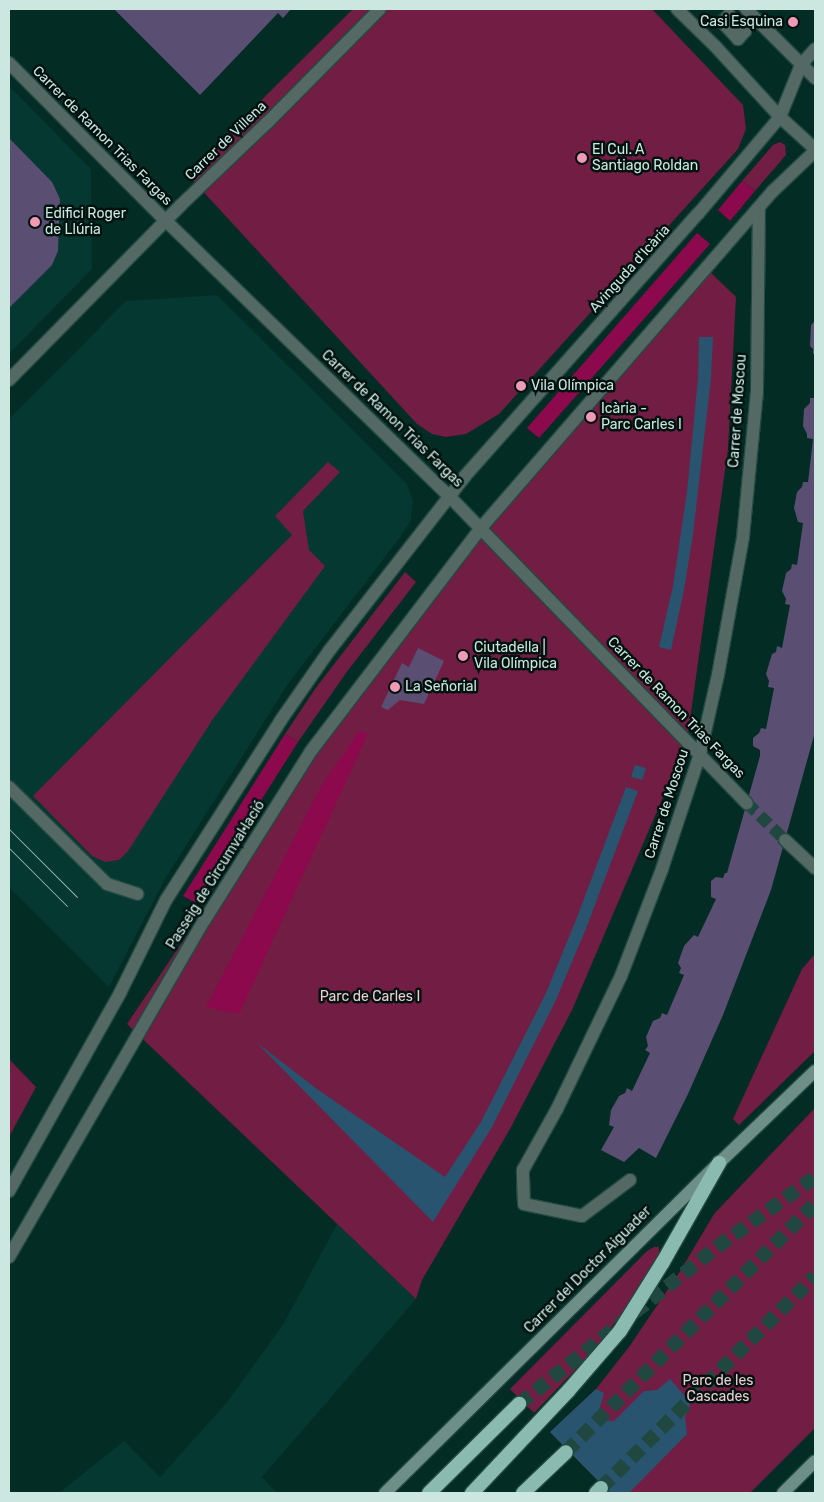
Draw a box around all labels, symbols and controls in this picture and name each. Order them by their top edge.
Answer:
place label: Casi Esquina [700,14,783,30]
marker: Casi Esquina [787,16,799,28]
street label: Carrer de Ramon Trias Fargas [29,63,175,209]
street label: Carrer de Villena [182,98,270,184]
place label: El Cul. A Santiago Roldan [592,142,698,174]
marker: El Cul. A Santiago Roldan [576,152,588,164]
place label: Edifici Roger de Llúria [45,206,126,238]
marker: Edifici Roger de Llúria [29,216,41,228]
street label: Avinguda d'Icària [586,222,674,316]
street label: Carrer de Ramon Trias Fargas [317,347,467,491]
street label: Carrer de Moscou [726,353,750,469]
place label: Vila Olímpica [531,378,614,394]
marker: Vila Olímpica [515,380,527,392]
place label: Icària - Parc Carles I [601,401,682,434]
marker: Icària - Parc Carles I [585,411,597,423]
street label: Carrer de Ramon Trias Fargas [604,633,748,783]
place label: Ciutadella | Vila Olímpica [474,640,557,672]
marker: Ciutadella | Vila Olímpica [456,649,470,663]
place label: La Señorial [405,679,477,695]
marker: La Señorial [389,681,401,693]
street label: Carrer de Moscou [641,747,693,861]
street label: Passeig de Circumval·lació [163,798,269,952]
park label: Parc de Carles I [320,989,420,1005]
street label: Carrer del Doctor Aiguader [521,1203,655,1337]
park label: Parc de les Cascades [683,1373,753,1405]

